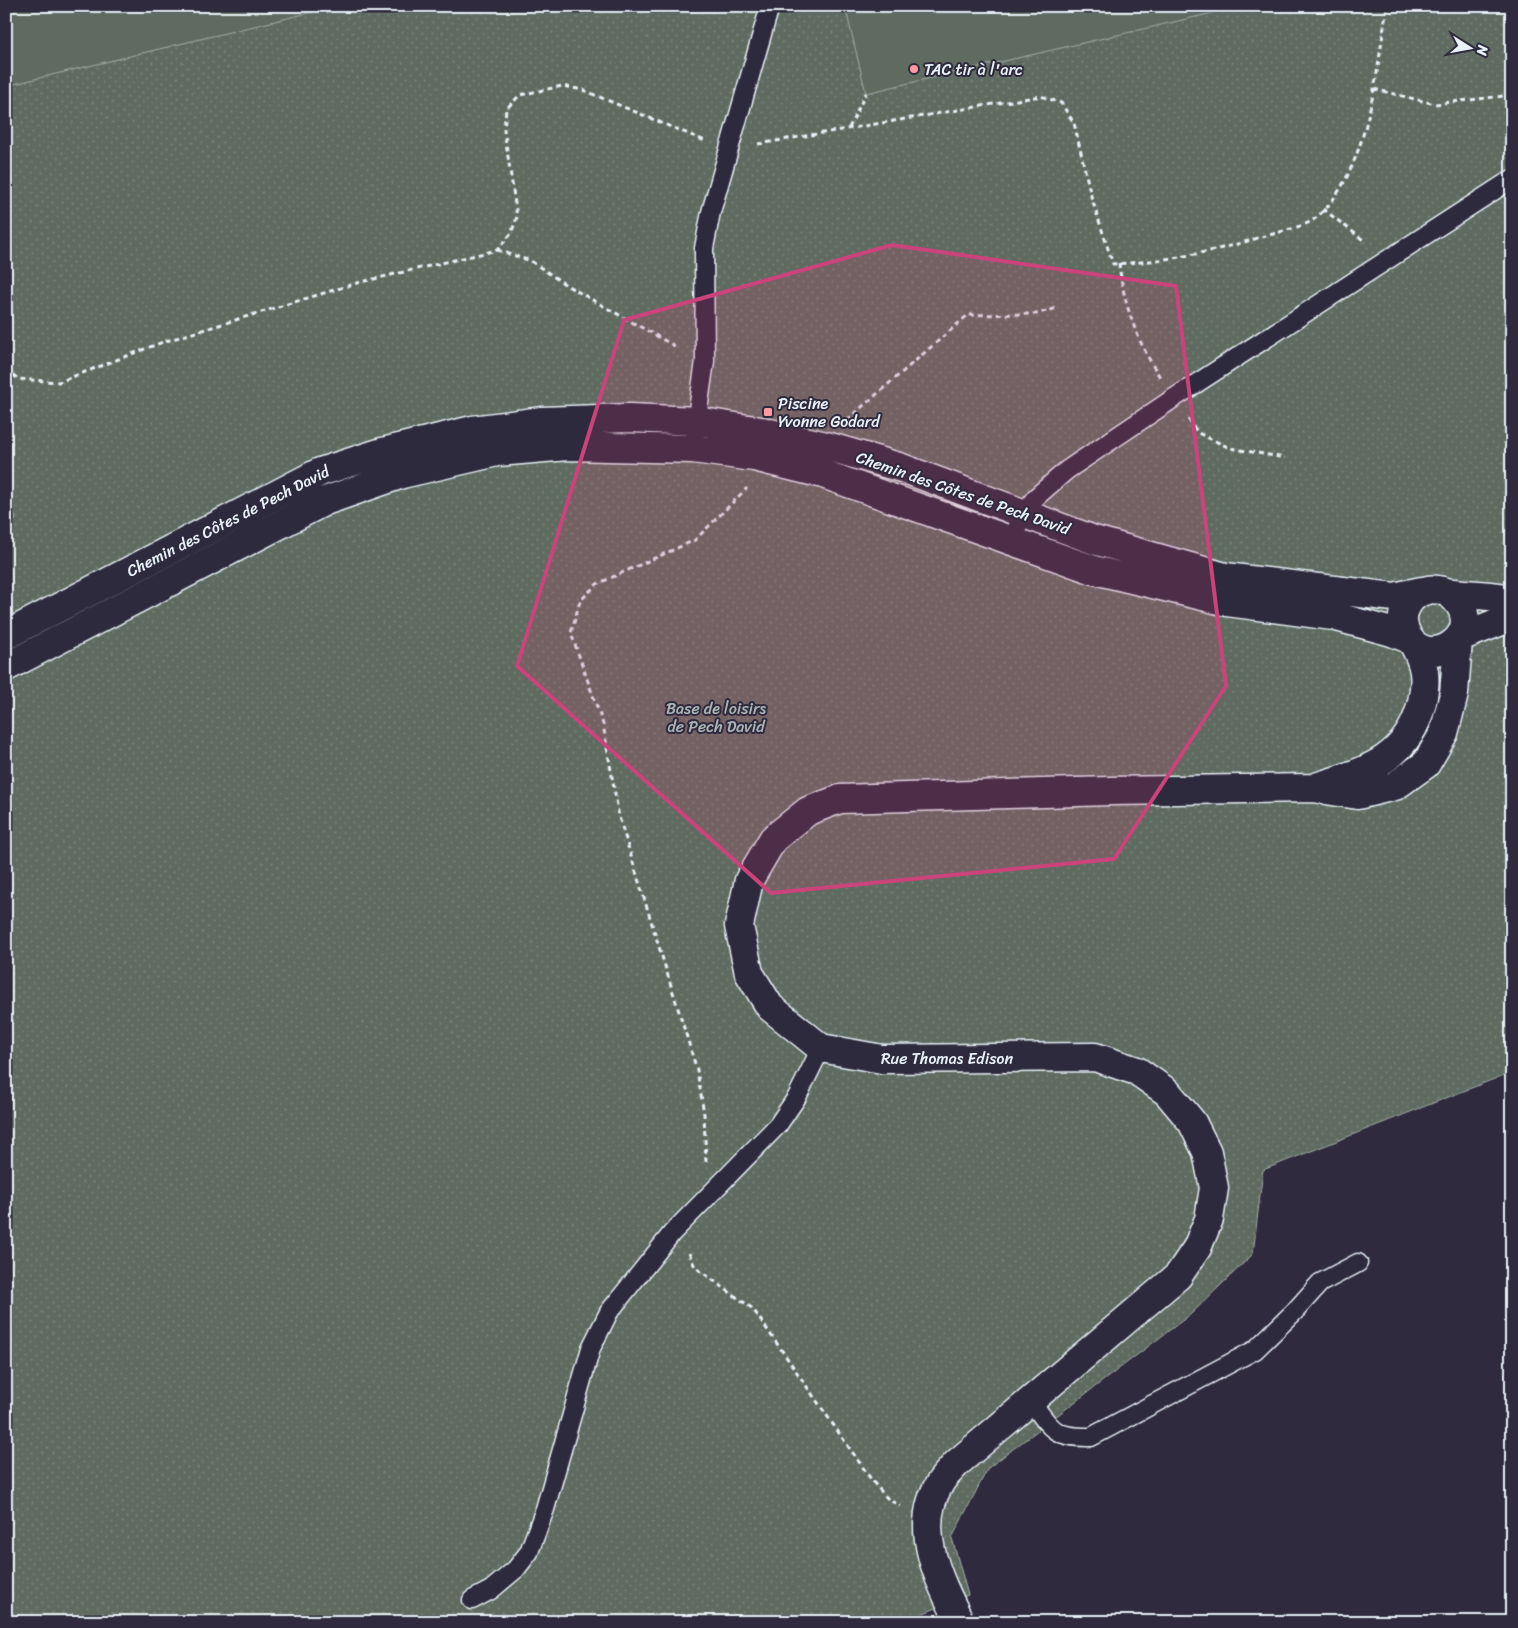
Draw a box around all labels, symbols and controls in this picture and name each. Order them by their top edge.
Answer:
north arrow [1446,22,1496,72]
text: N [1469,42,1496,58]
place label: TAC tir à l'arc [924,55,1023,84]
marker: TAC tir à l'arc [908,63,920,75]
place label: Piscine Yvonne Godard [778,389,881,436]
marker: Piscine Yvonne Godard [762,406,774,418]
street label: Chemin des Côtes de Pech David [852,443,1075,544]
street label: Chemin des Côtes de Pech David [121,456,336,585]
park label: Base de loisirs de Pech David [666,694,767,741]
street label: Rue Thomas Edison [881,1044,1013,1073]

